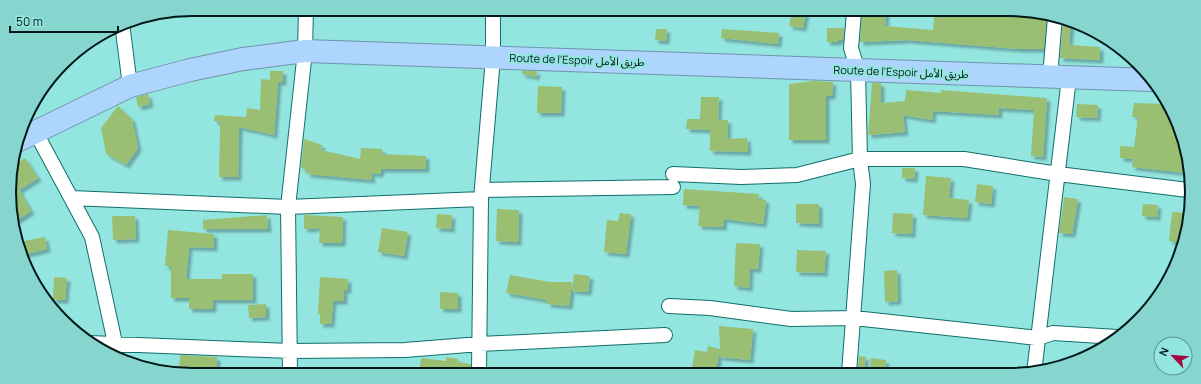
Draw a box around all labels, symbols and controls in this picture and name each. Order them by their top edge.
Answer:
scale bar [10,8,118,34]
text: 50 m [16,13,43,30]
street label: Route de l’Espoir طريق الأمل [509,50,645,69]
street label: Route de l’Espoir طريق الأمل [833,62,969,81]
north arrow [1153,336,1193,376]
text: N [1155,344,1172,358]

